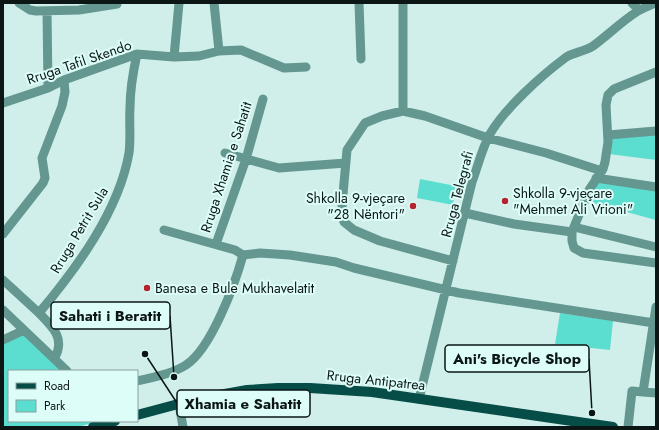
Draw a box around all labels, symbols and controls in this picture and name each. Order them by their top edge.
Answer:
street label: Rruga Tafil Skendo [24,35,134,89]
street label: Rruga Xhamia e Sahatit [195,98,257,235]
street label: Rruga Telegrafi [436,149,478,239]
street label: Rruga Petrit Sula [45,183,113,277]
place label: Shkolla 9-vjeçare "Mehmet Ali Vrioni" [513,183,633,219]
place label: Shkolla 9-vjeçare "28 Nëntori" [306,188,405,224]
marker: Shkolla 9-vjeçare "Mehmet Ali Vrioni" [500,196,510,206]
marker: Shkolla 9-vjeçare "28 Nëntori" [408,201,418,211]
place label: Banesa e Bule Mukhavelatit [155,278,315,298]
marker: Banesa e Bule Mukhavelatit [142,283,152,293]
callout: Sahati i Beratit [51,302,170,329]
text: Sahati i Beratit [59,305,162,327]
callout: Ani's Bicycle Shop [445,345,589,372]
text: Ani's Bicycle Shop [452,348,581,370]
street label: Rruga Antipatrea [326,365,426,395]
legend [8,370,138,422]
text: Road [44,377,70,395]
callout: Xhamia e Sahatit [177,390,310,417]
text: Xhamia e Sahatit [185,393,302,415]
text: Park [44,397,66,415]

